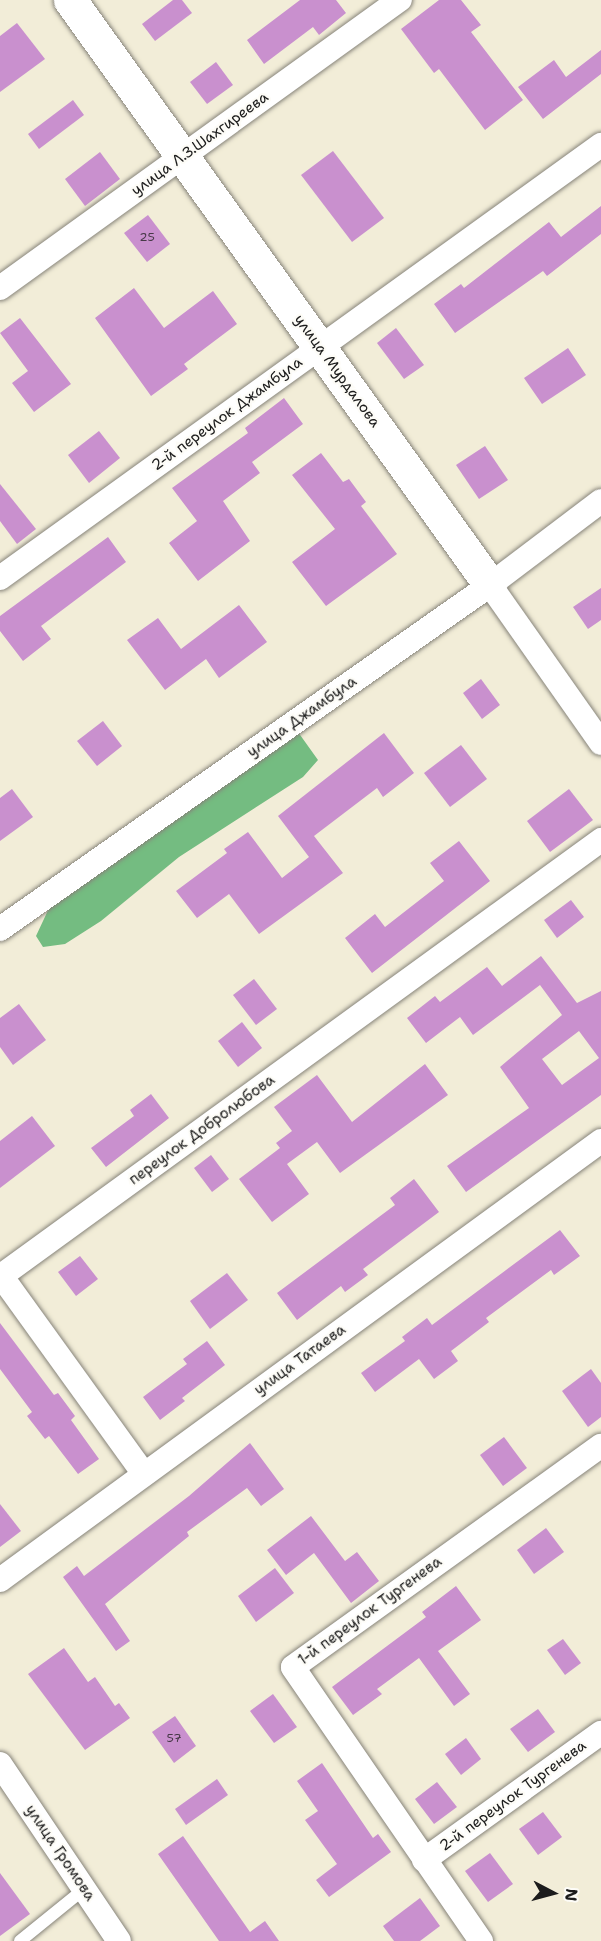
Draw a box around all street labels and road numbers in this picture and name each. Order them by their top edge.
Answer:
street label: улица Л.З.Шахгиреева [128,88,272,200]
street label: улица Мурдалова [290,311,384,431]
street label: 2-й переулок Джамбула [148,353,306,475]
street label: улица Джамбула [244,673,360,761]
street label: переулок Добролюбова [126,1071,278,1189]
street label: улица Татаева [251,1321,349,1399]
street label: 1-й переулок Тургенева [295,1553,445,1669]
street label: 2-й переулок Тургенева [436,1737,590,1855]
street label: улица Громова [21,1802,99,1904]

